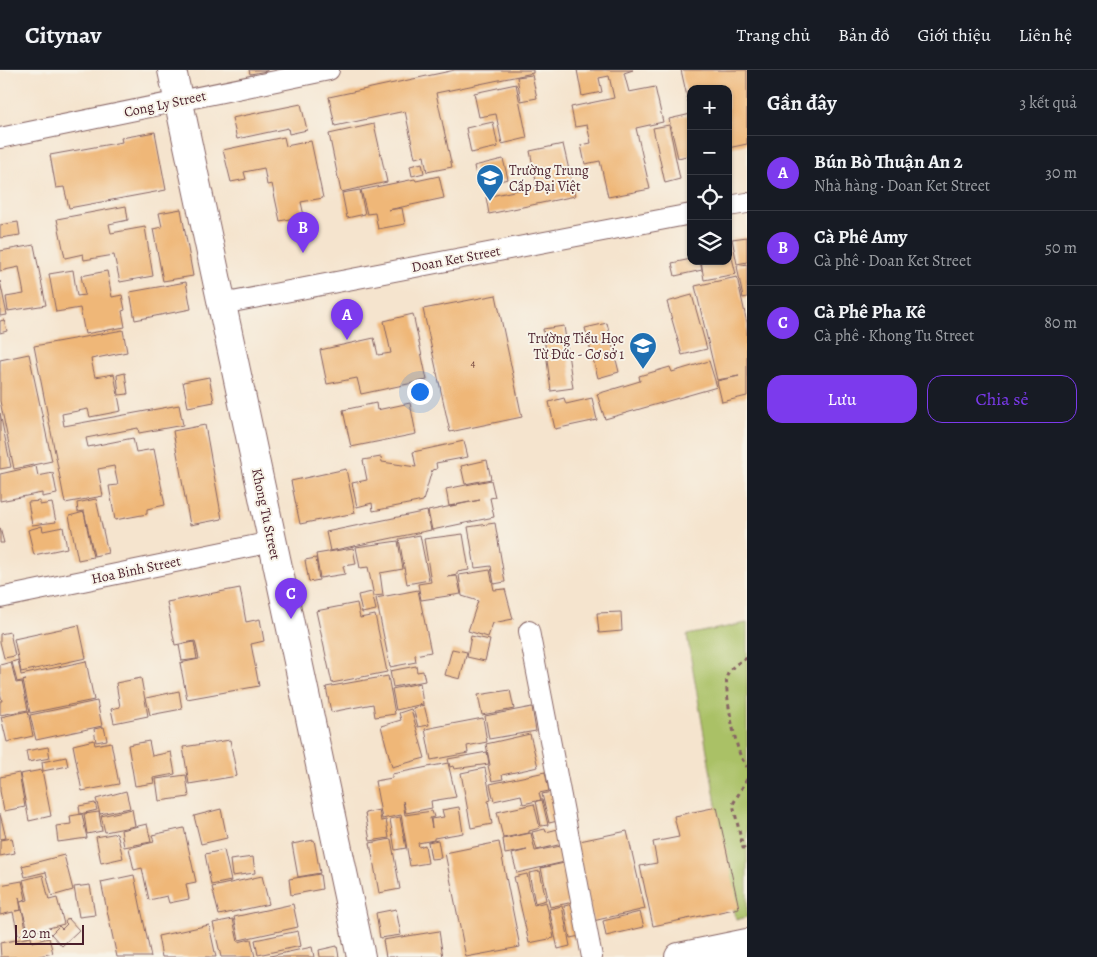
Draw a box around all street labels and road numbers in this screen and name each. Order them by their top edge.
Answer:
street label: Cong Ly Street [122,86,208,122]
street label: Doan Ket Street [410,241,502,277]
street label: Khong Tu Street [247,467,285,562]
street label: Hoa Binh Street [89,551,183,589]

